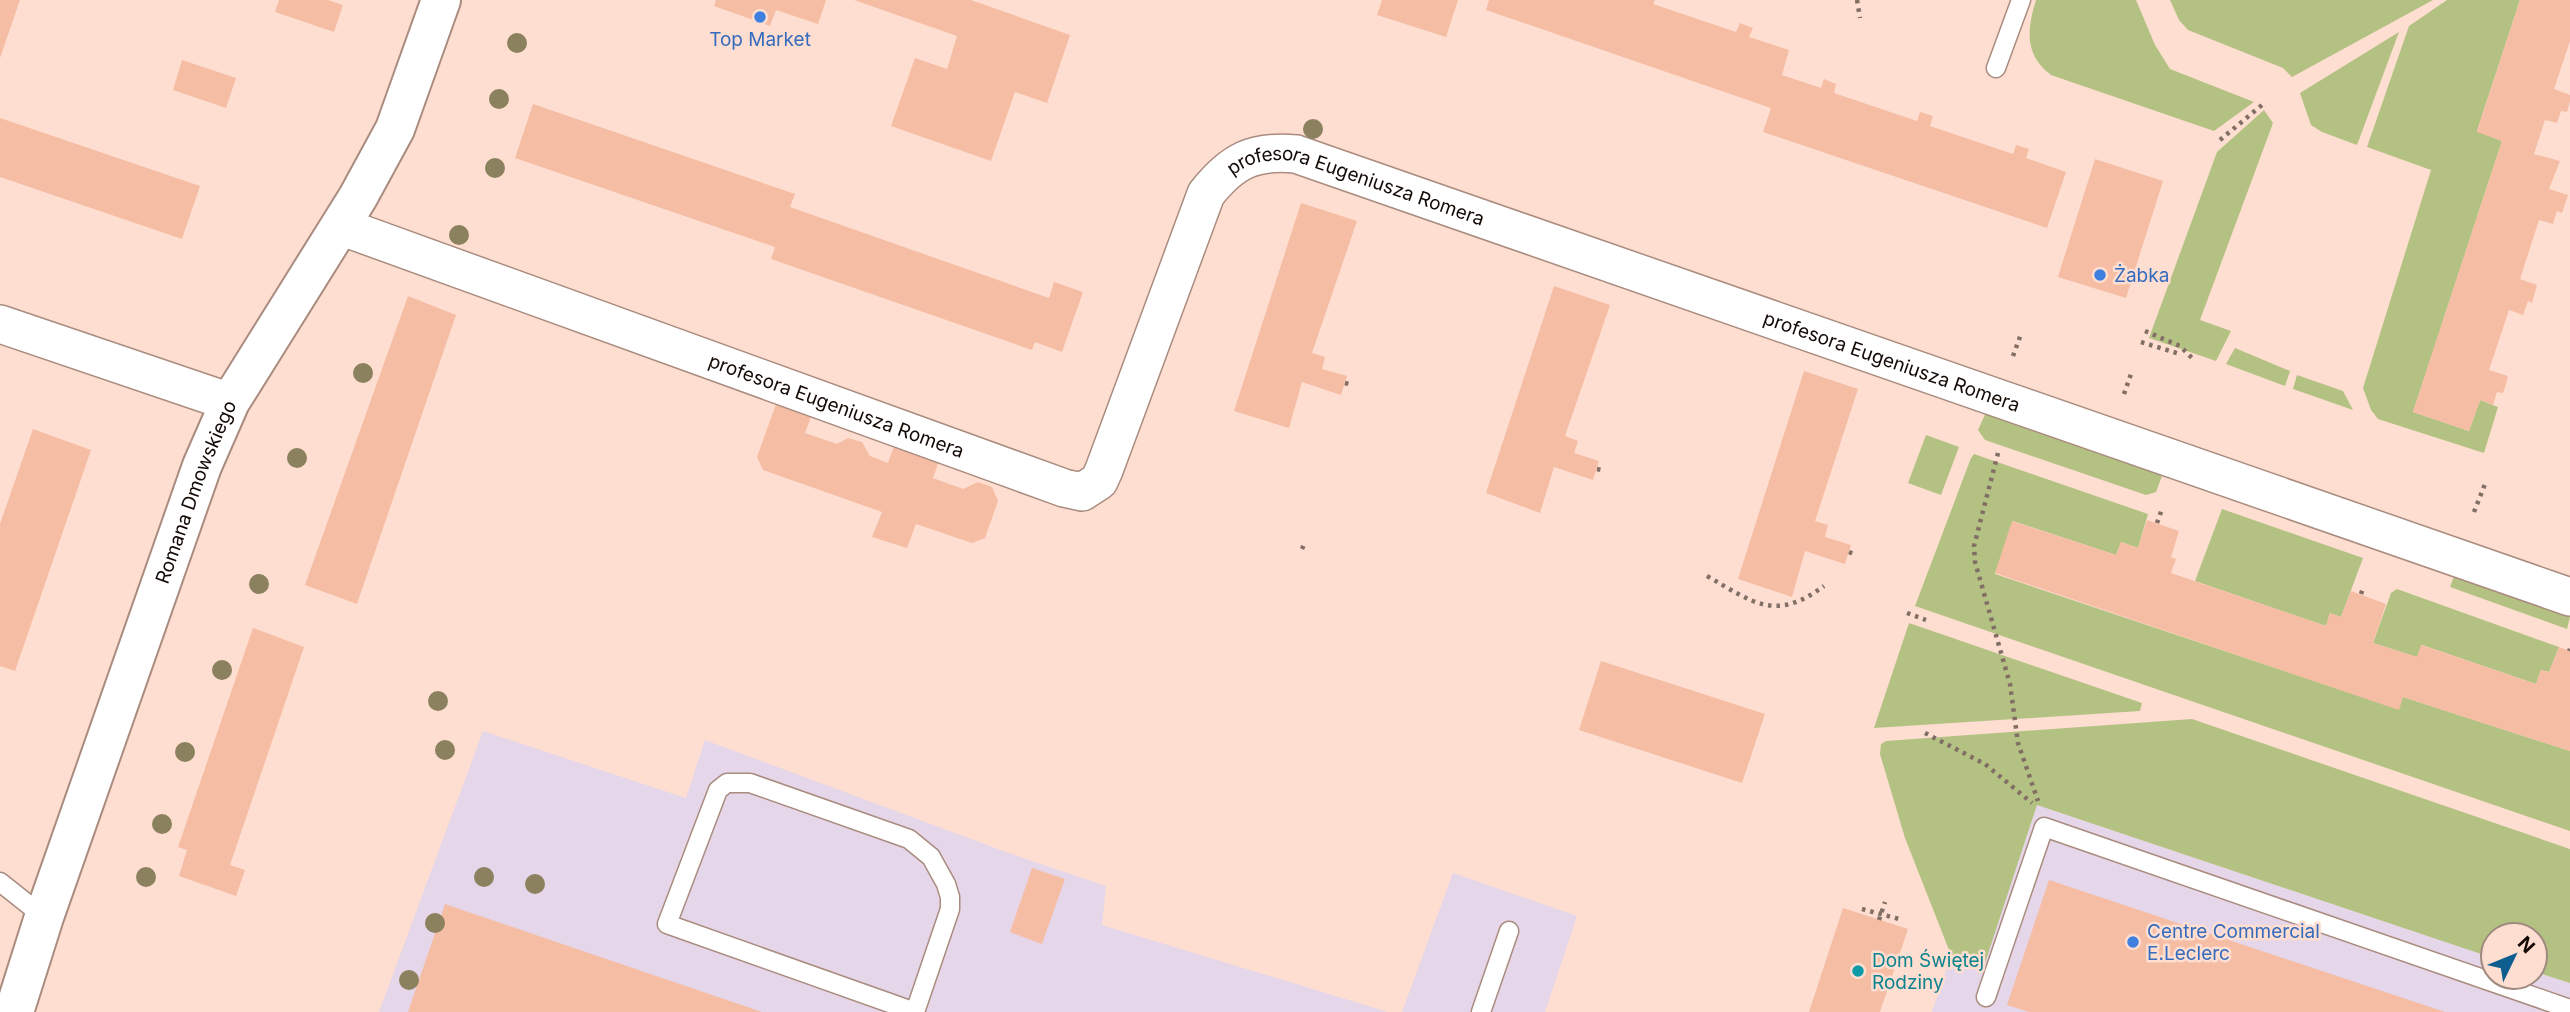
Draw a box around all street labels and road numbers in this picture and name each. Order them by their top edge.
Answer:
street label: profesora Eugeniusza Romera [1222,142,1488,230]
street label: profesora Eugeniusza Romera [1761,306,2023,416]
street label: profesora Eugeniusza Romera [706,349,967,462]
street label: Romana Dmowskiego [150,397,241,586]

